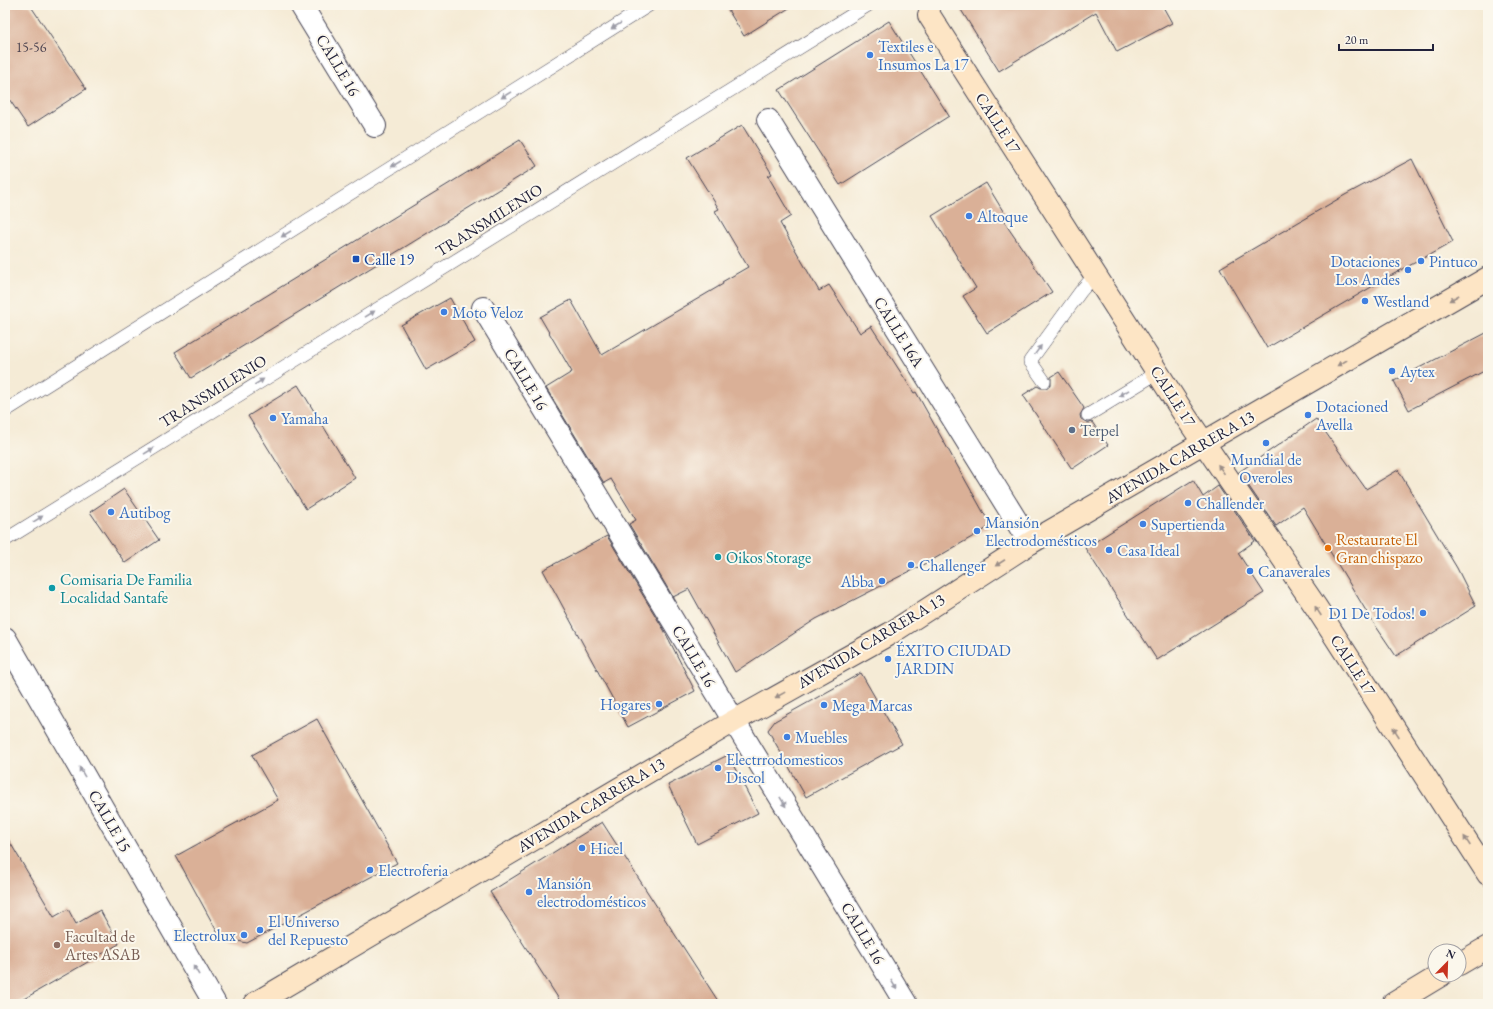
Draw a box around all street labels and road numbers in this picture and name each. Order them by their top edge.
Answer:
street label: CALLE 16 [311,30,365,100]
street label: CALLE 17 [970,88,1026,158]
street label: TRANSMILENIO [431,179,547,261]
street label: CALLE 16A [869,293,930,372]
street label: CALLE 16 [499,344,553,414]
street label: TRANSMILENIO [155,350,271,432]
street label: CALLE 17 [1145,361,1201,431]
street label: AVENIDA CARRERA 13 [1101,406,1259,509]
street label: AVENIDA CARRERA 13 [793,588,949,694]
street label: CALLE 16 [667,621,721,691]
street label: CALLE 17 [1325,630,1381,700]
street label: AVENIDA CARRERA 13 [513,752,669,858]
street label: CALLE 15 [84,786,136,856]
street label: CALLE 16 [836,898,890,968]

